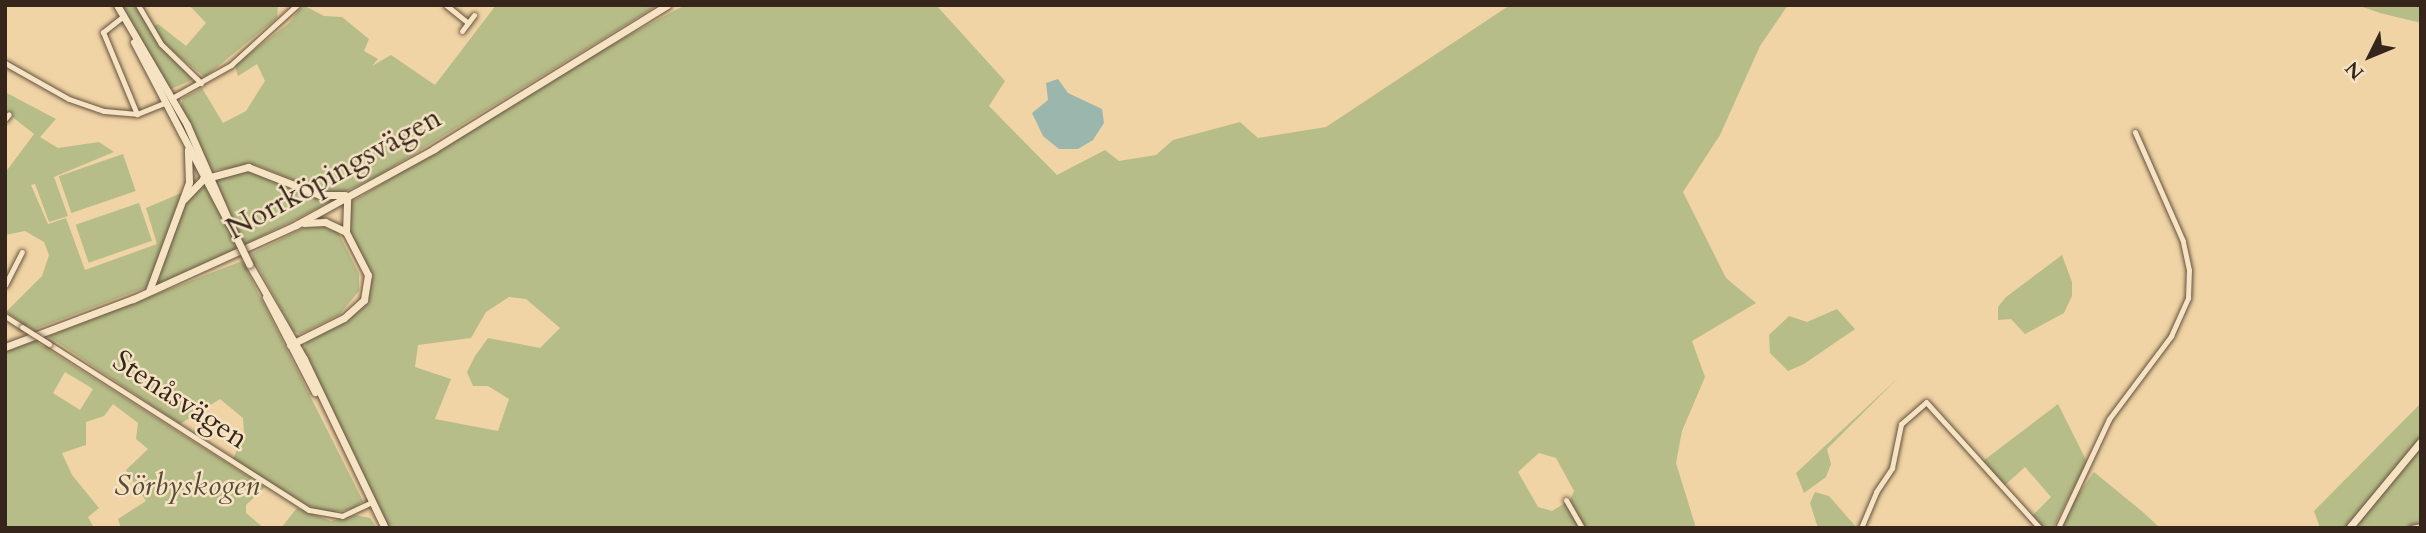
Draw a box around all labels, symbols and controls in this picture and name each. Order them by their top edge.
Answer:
north arrow [2335,21,2405,91]
text: N [2340,55,2370,85]
street label: Norrköpingsvägen [220,100,448,248]
street label: Stenåsvägen [106,343,254,457]
park label: Sörbyskogen [114,468,260,504]

